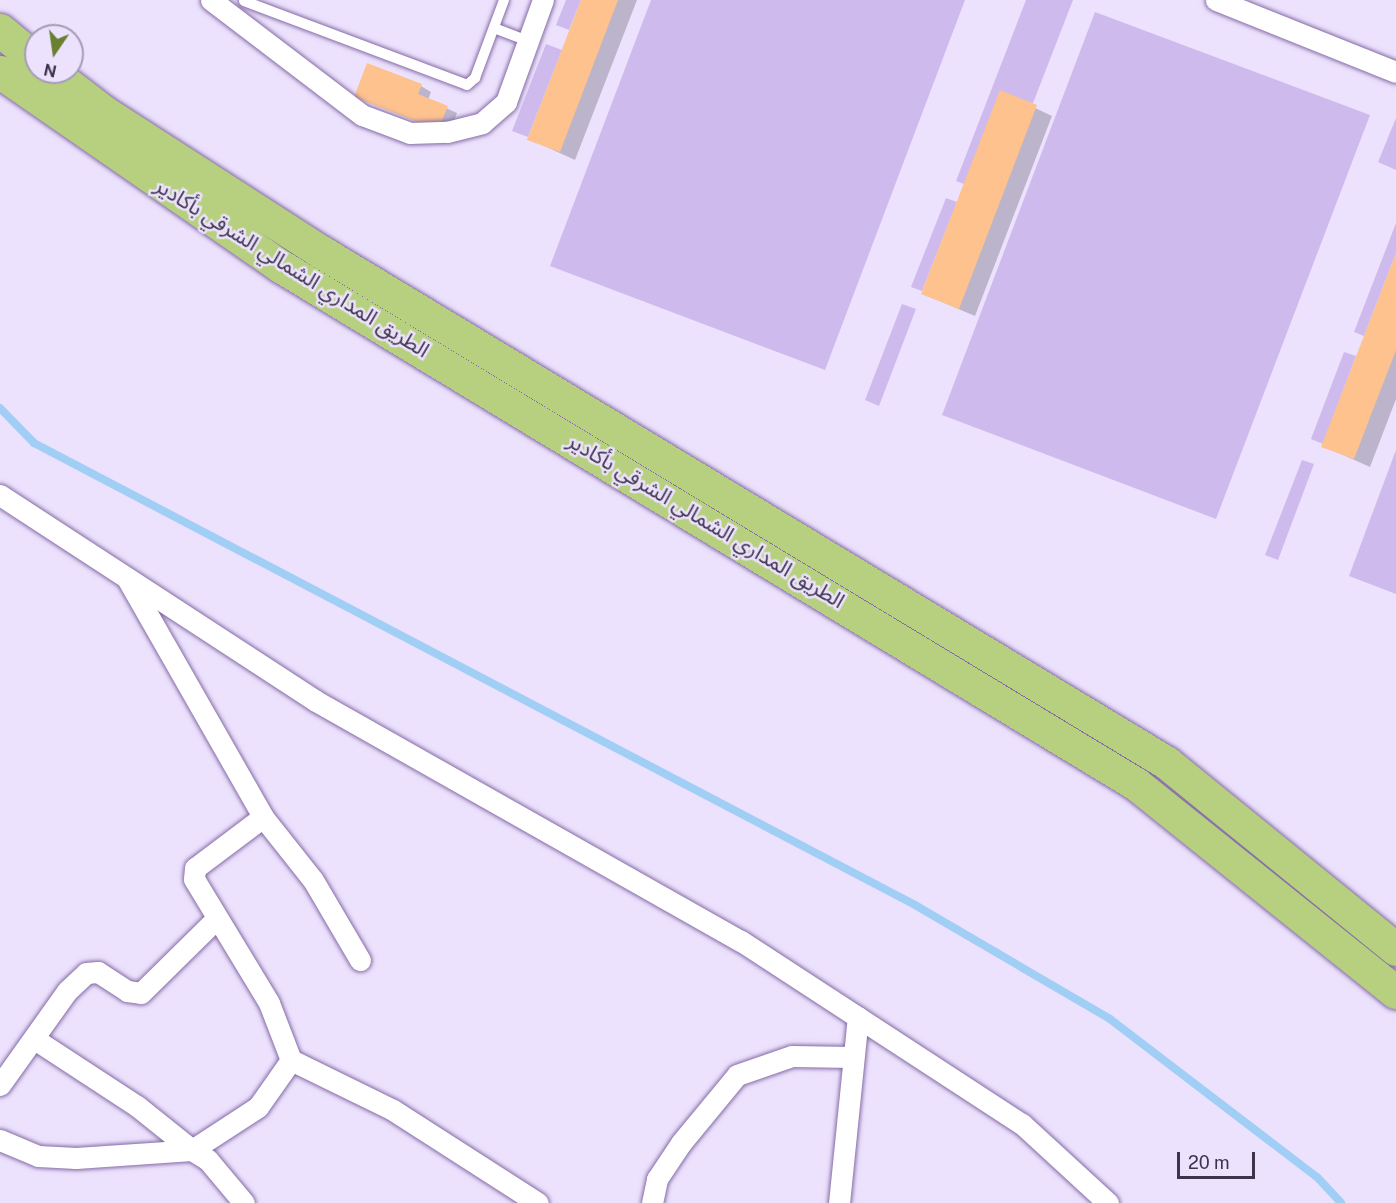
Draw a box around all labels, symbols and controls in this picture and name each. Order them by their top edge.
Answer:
north arrow [24,24,84,84]
text: N [42,59,59,81]
street label: الطريق المداري الشمالي الشرقي بأكادير [150,173,434,363]
street label: الطريق المداري الشمالي الشرقي بأكادير [563,428,849,614]
scale bar [1180,1140,1258,1178]
text: 20 m [1188,1152,1230,1173]

